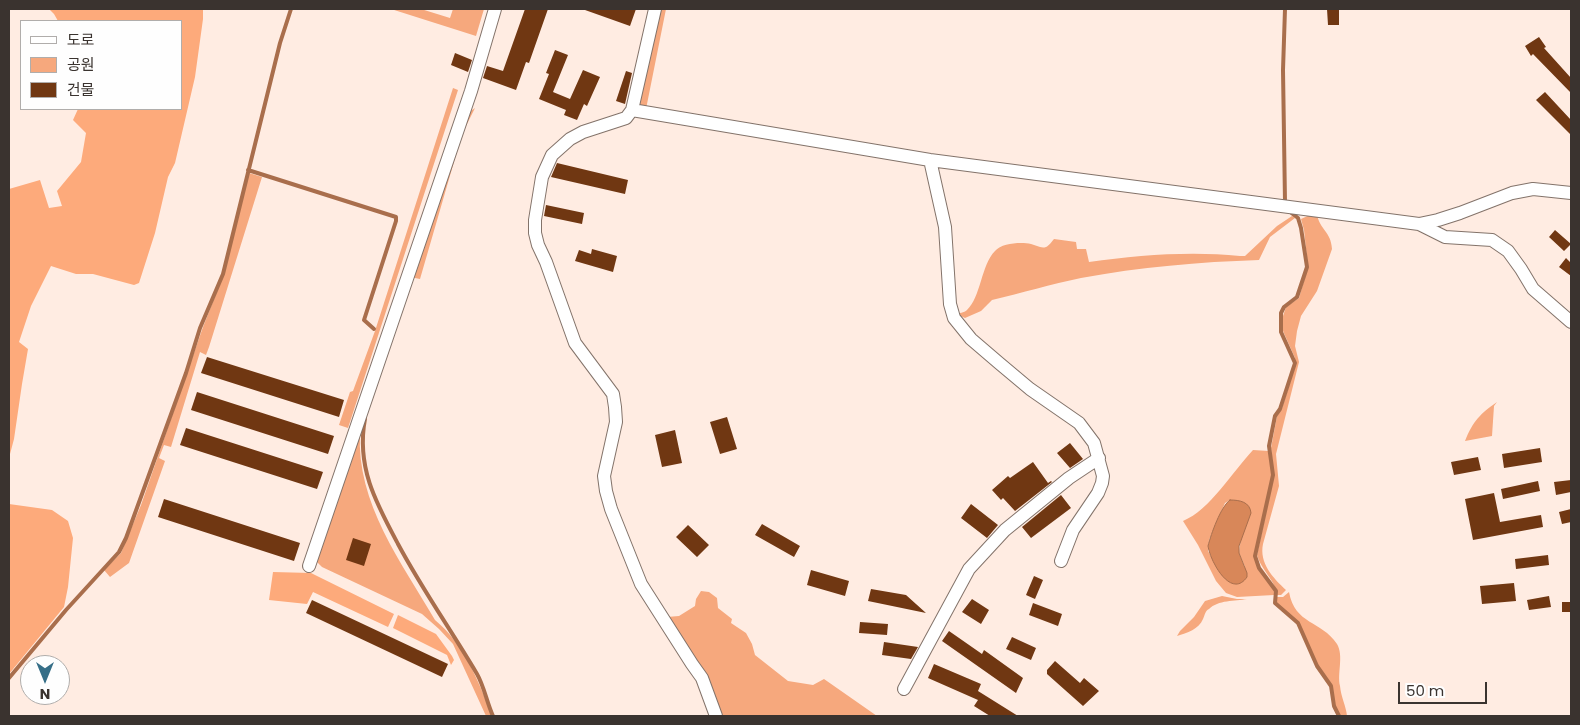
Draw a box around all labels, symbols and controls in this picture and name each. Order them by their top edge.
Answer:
legend [20,20,182,110]
text: 도로 [67,29,95,50]
text: 공원 [67,54,95,75]
text: 건물 [67,79,95,100]
north arrow [20,655,70,705]
scale bar [1400,672,1489,704]
text: 50 m [1406,680,1444,701]
text: N [40,684,50,704]

